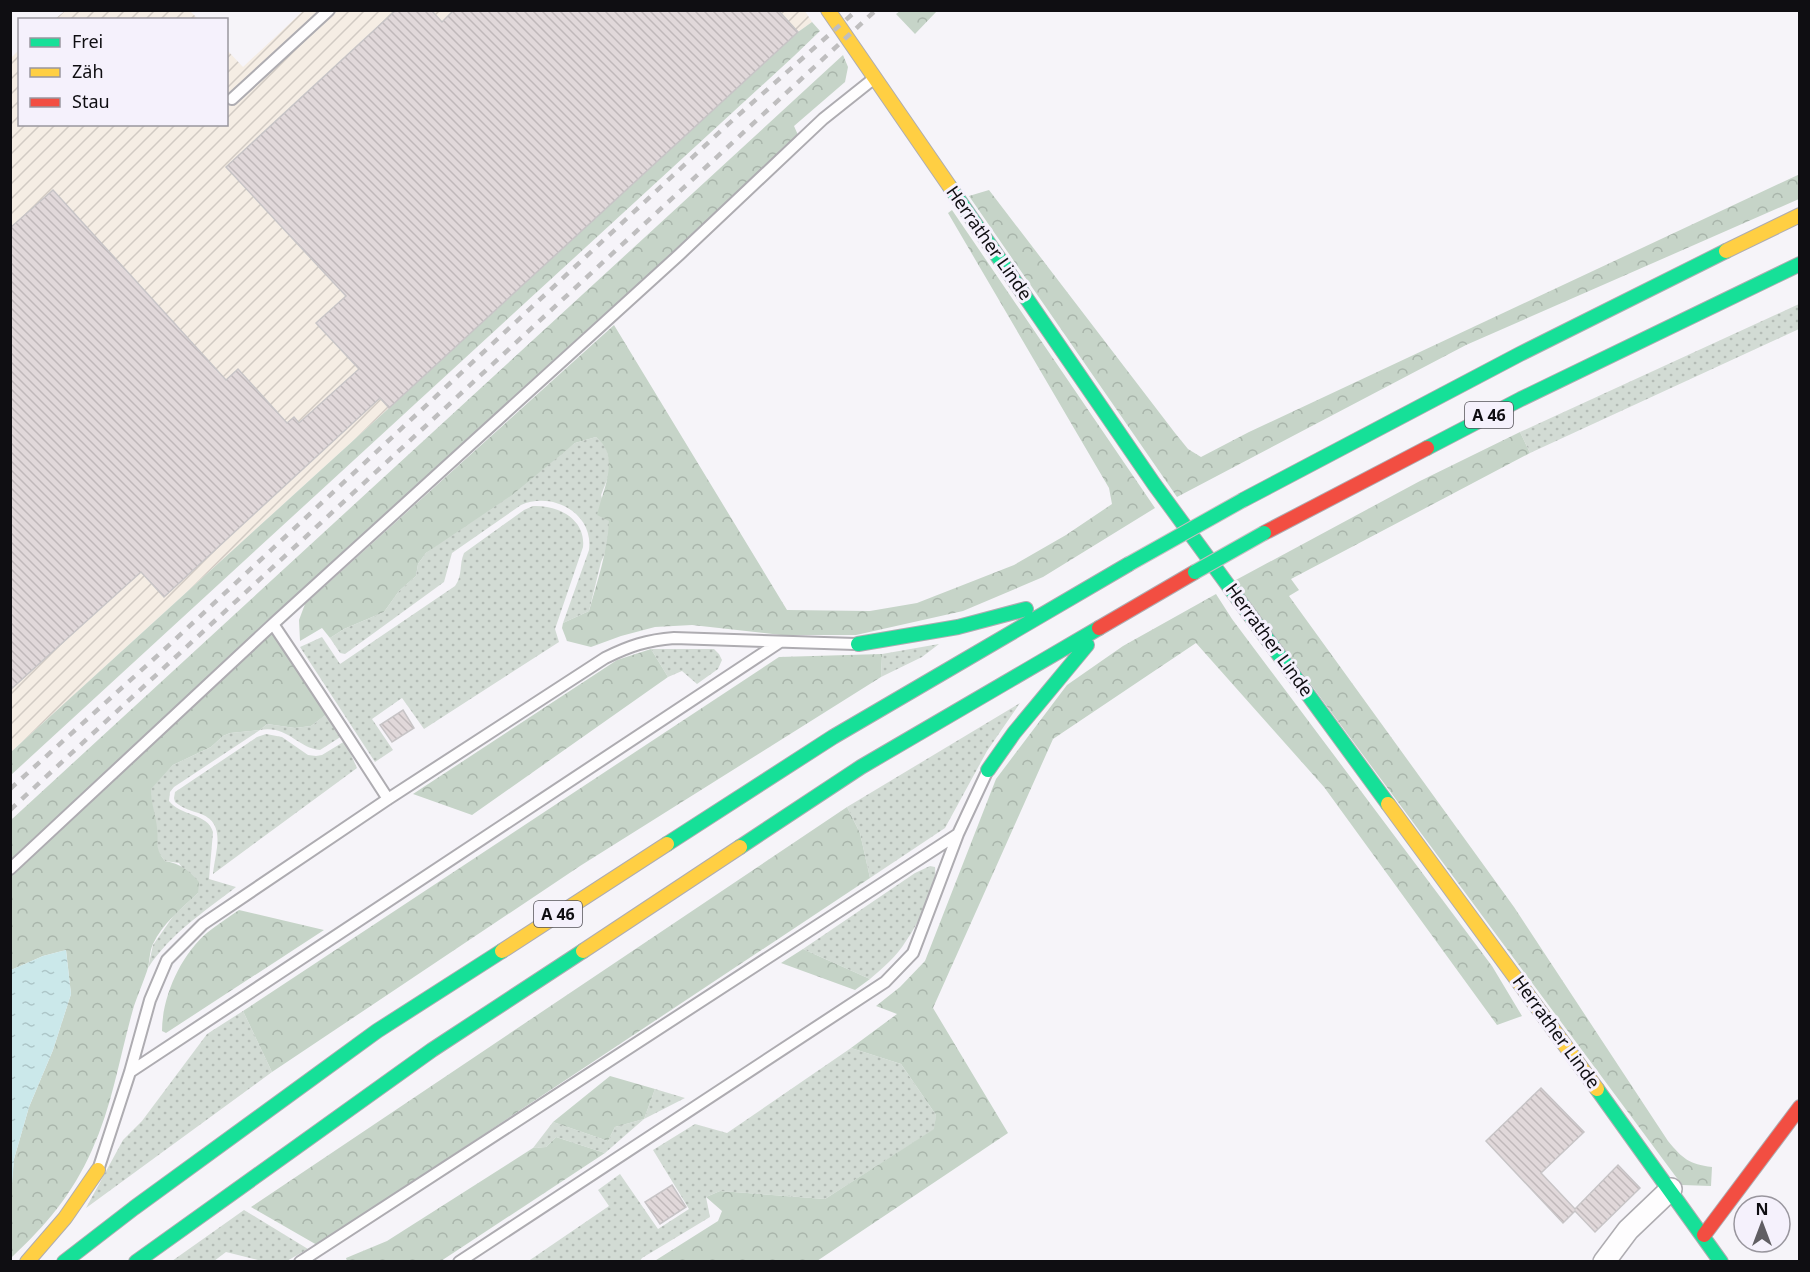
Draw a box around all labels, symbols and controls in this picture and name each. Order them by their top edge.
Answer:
legend [18,18,228,126]
text: Frei [72,29,103,53]
text: Zäh [72,59,104,83]
text: Stau [72,89,110,113]
street label: Herrather Linde [941,180,1038,304]
road number: A 46 [1465,402,1513,428]
street label: Herrather Linde [1221,578,1319,701]
road number: A 46 [534,901,582,927]
street label: Herrather Linde [1508,970,1606,1093]
north arrow [1732,1194,1792,1254]
text: N [1755,1198,1769,1220]

